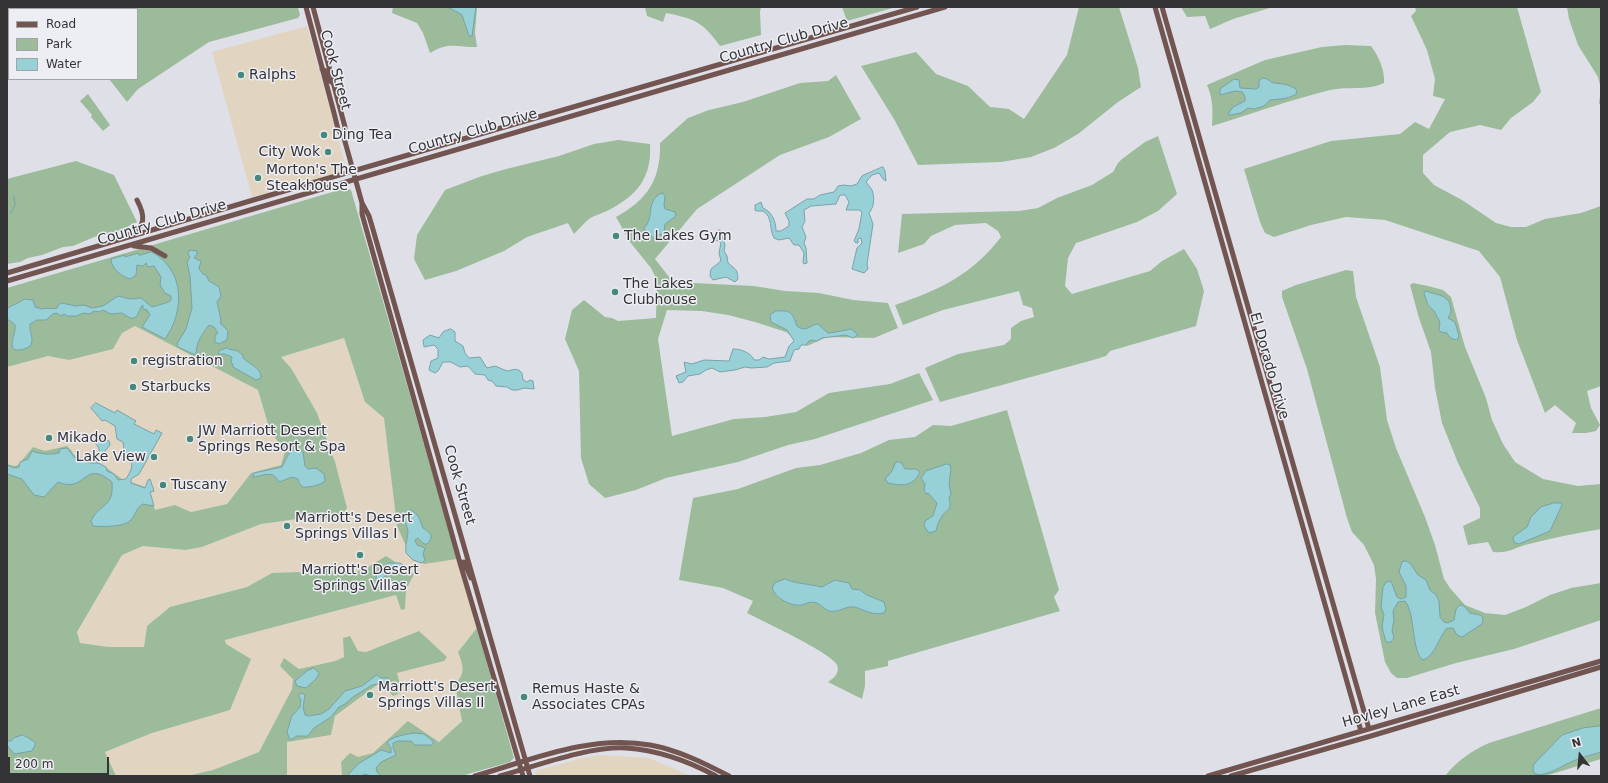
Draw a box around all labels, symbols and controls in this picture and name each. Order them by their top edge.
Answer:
legend [8,8,138,80]
street label: Country Club Drive [718,15,850,67]
text: Road [46,17,76,31]
street label: Cook Street [316,28,354,112]
text: Park [46,37,72,51]
text: Water [46,57,81,71]
place label: Ralphs [249,67,296,83]
marker: Ralphs [236,70,246,80]
street label: Country Club Drive [407,106,539,158]
place label: Ding Tea [332,127,392,143]
marker: Ding Tea [319,130,329,140]
place label: City Wok [258,144,320,160]
marker: City Wok [323,147,333,157]
place label: Morton's The Steakhouse [266,162,357,194]
marker: Morton's The Steakhouse [253,173,263,183]
street label: Country Club Drive [96,197,228,249]
place label: The Lakes Gym [624,228,732,244]
marker: The Lakes Gym [611,231,621,241]
place label: The Lakes Clubhouse [623,276,697,308]
marker: The Lakes Clubhouse [610,287,620,297]
street label: El Dorado Drive [1246,311,1292,421]
place label: registration [142,353,223,369]
marker: registration [129,356,139,366]
place label: Starbucks [141,379,211,395]
marker: Starbucks [128,382,138,392]
place label: JW Marriott Desert Springs Resort & Spa [198,423,346,456]
place label: Mikado [57,430,107,446]
marker: Mikado [44,433,54,443]
marker: JW Marriott Desert Springs Resort & Spa [185,434,195,444]
street label: Cook Street [440,443,478,527]
place label: Lake View [76,449,146,465]
marker: Lake View [149,452,159,462]
place label: Tuscany [171,477,227,493]
marker: Tuscany [158,480,168,490]
place label: Marriott's Desert Springs Villas I [295,510,412,542]
marker: Marriott's Desert Springs Villas I [282,521,292,531]
marker: Marriott's Desert Springs Villas [355,550,365,560]
place label: Marriott's Desert Springs Villas [301,562,419,594]
place label: Marriott's Desert Springs Villas II [378,679,495,712]
place label: Remus Haste & Associates CPAs [532,681,645,714]
street label: Hovley Lane East [1340,682,1462,732]
marker: Marriott's Desert Springs Villas II [365,690,375,700]
marker: Remus Haste & Associates CPAs [519,692,529,702]
north arrow [1560,735,1600,775]
text: N [1570,735,1583,751]
scale bar [10,749,111,775]
text: 200 m [15,757,53,771]

